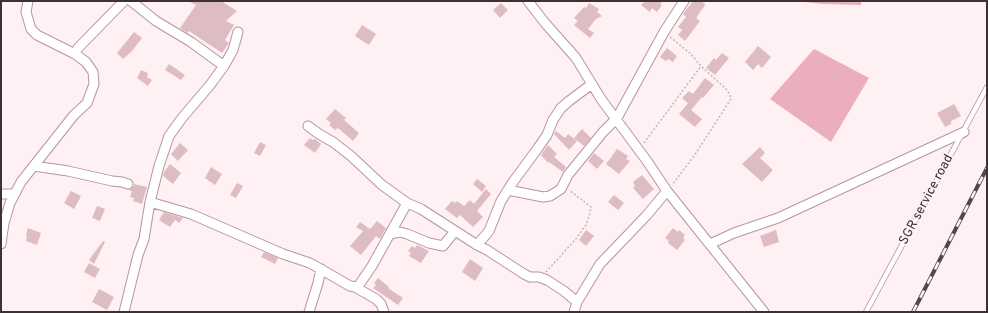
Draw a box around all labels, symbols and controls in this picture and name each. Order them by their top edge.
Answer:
street label: SGR service road [897,152,957,248]

